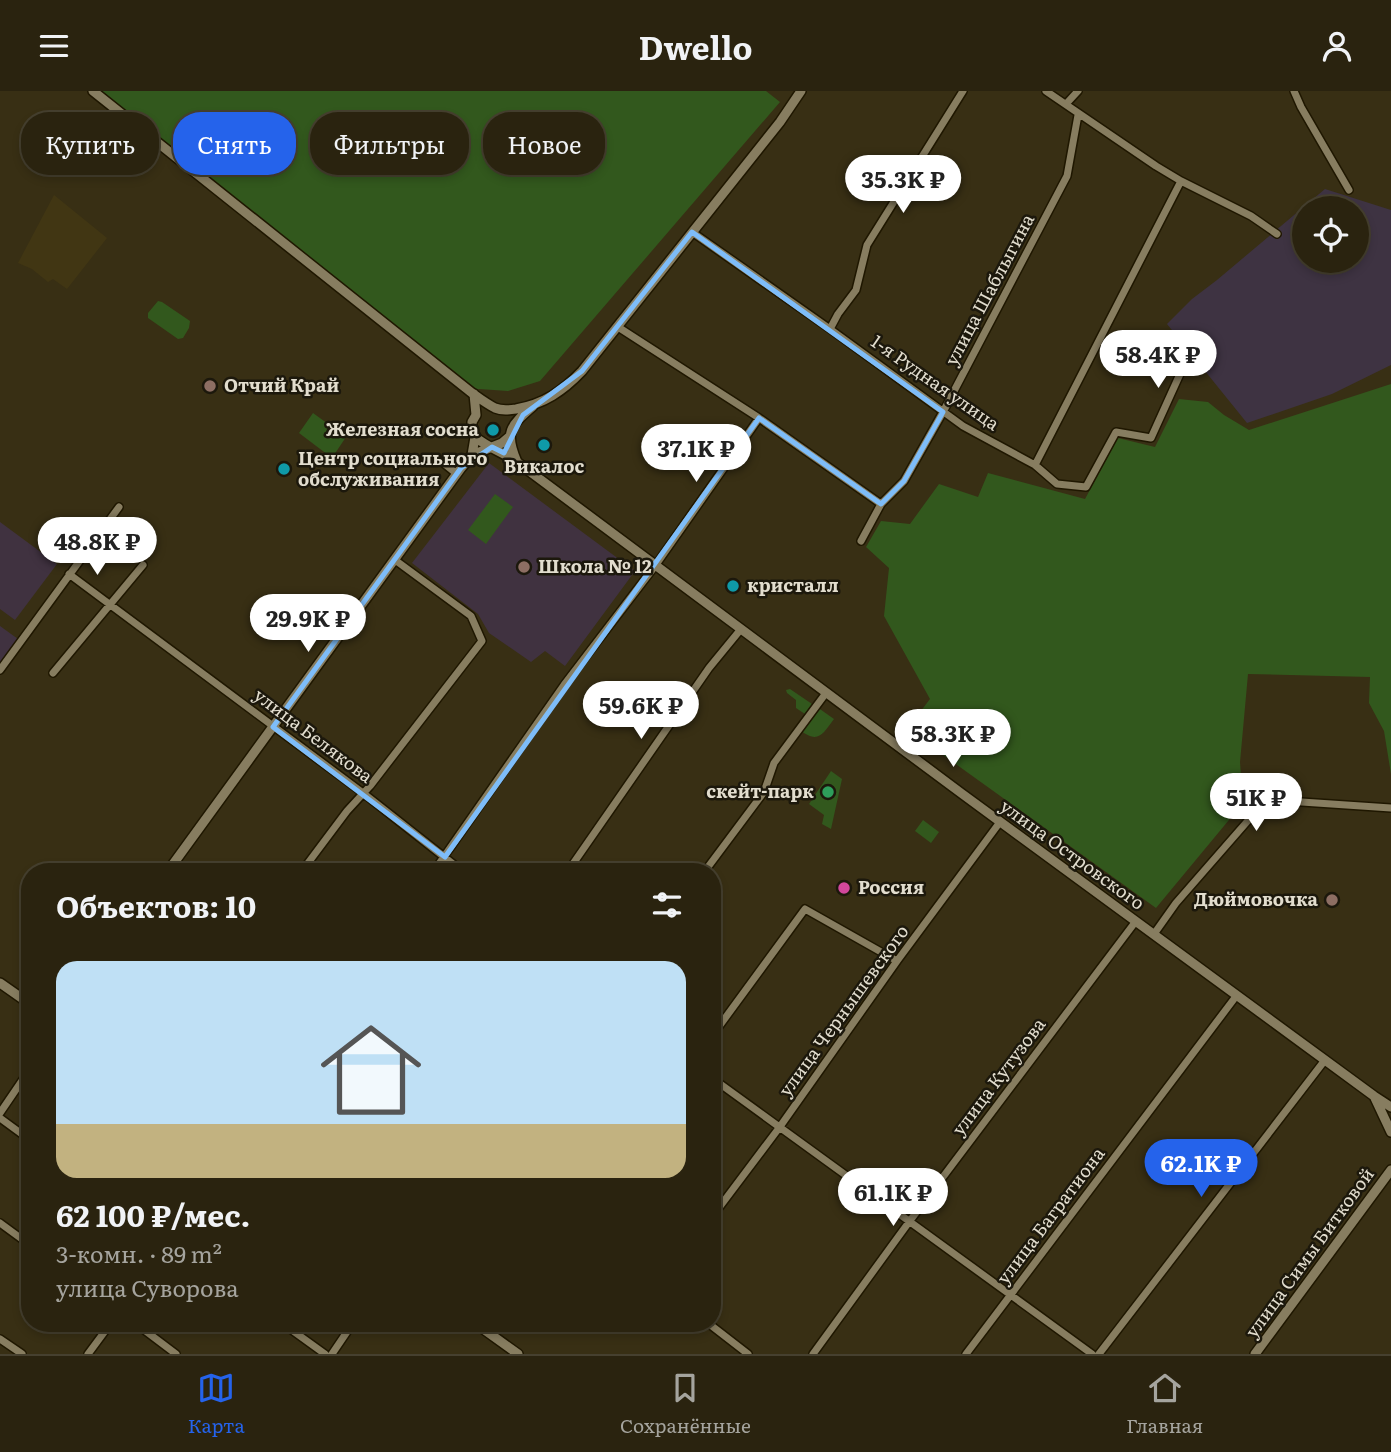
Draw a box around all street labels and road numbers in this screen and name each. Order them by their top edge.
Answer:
street label: улица Шаблыгина [937,208,1040,370]
street label: 1-я Рудная улица [866,327,1006,436]
street label: улица Белякова [249,681,379,789]
street label: улица Островского [995,792,1151,916]
street label: улица Чернышевского [771,919,914,1102]
street label: улица Кутузова [944,1011,1051,1141]
street label: улица Багратиона [989,1141,1111,1289]
street label: улица Симы Битковой [1238,1162,1380,1343]

